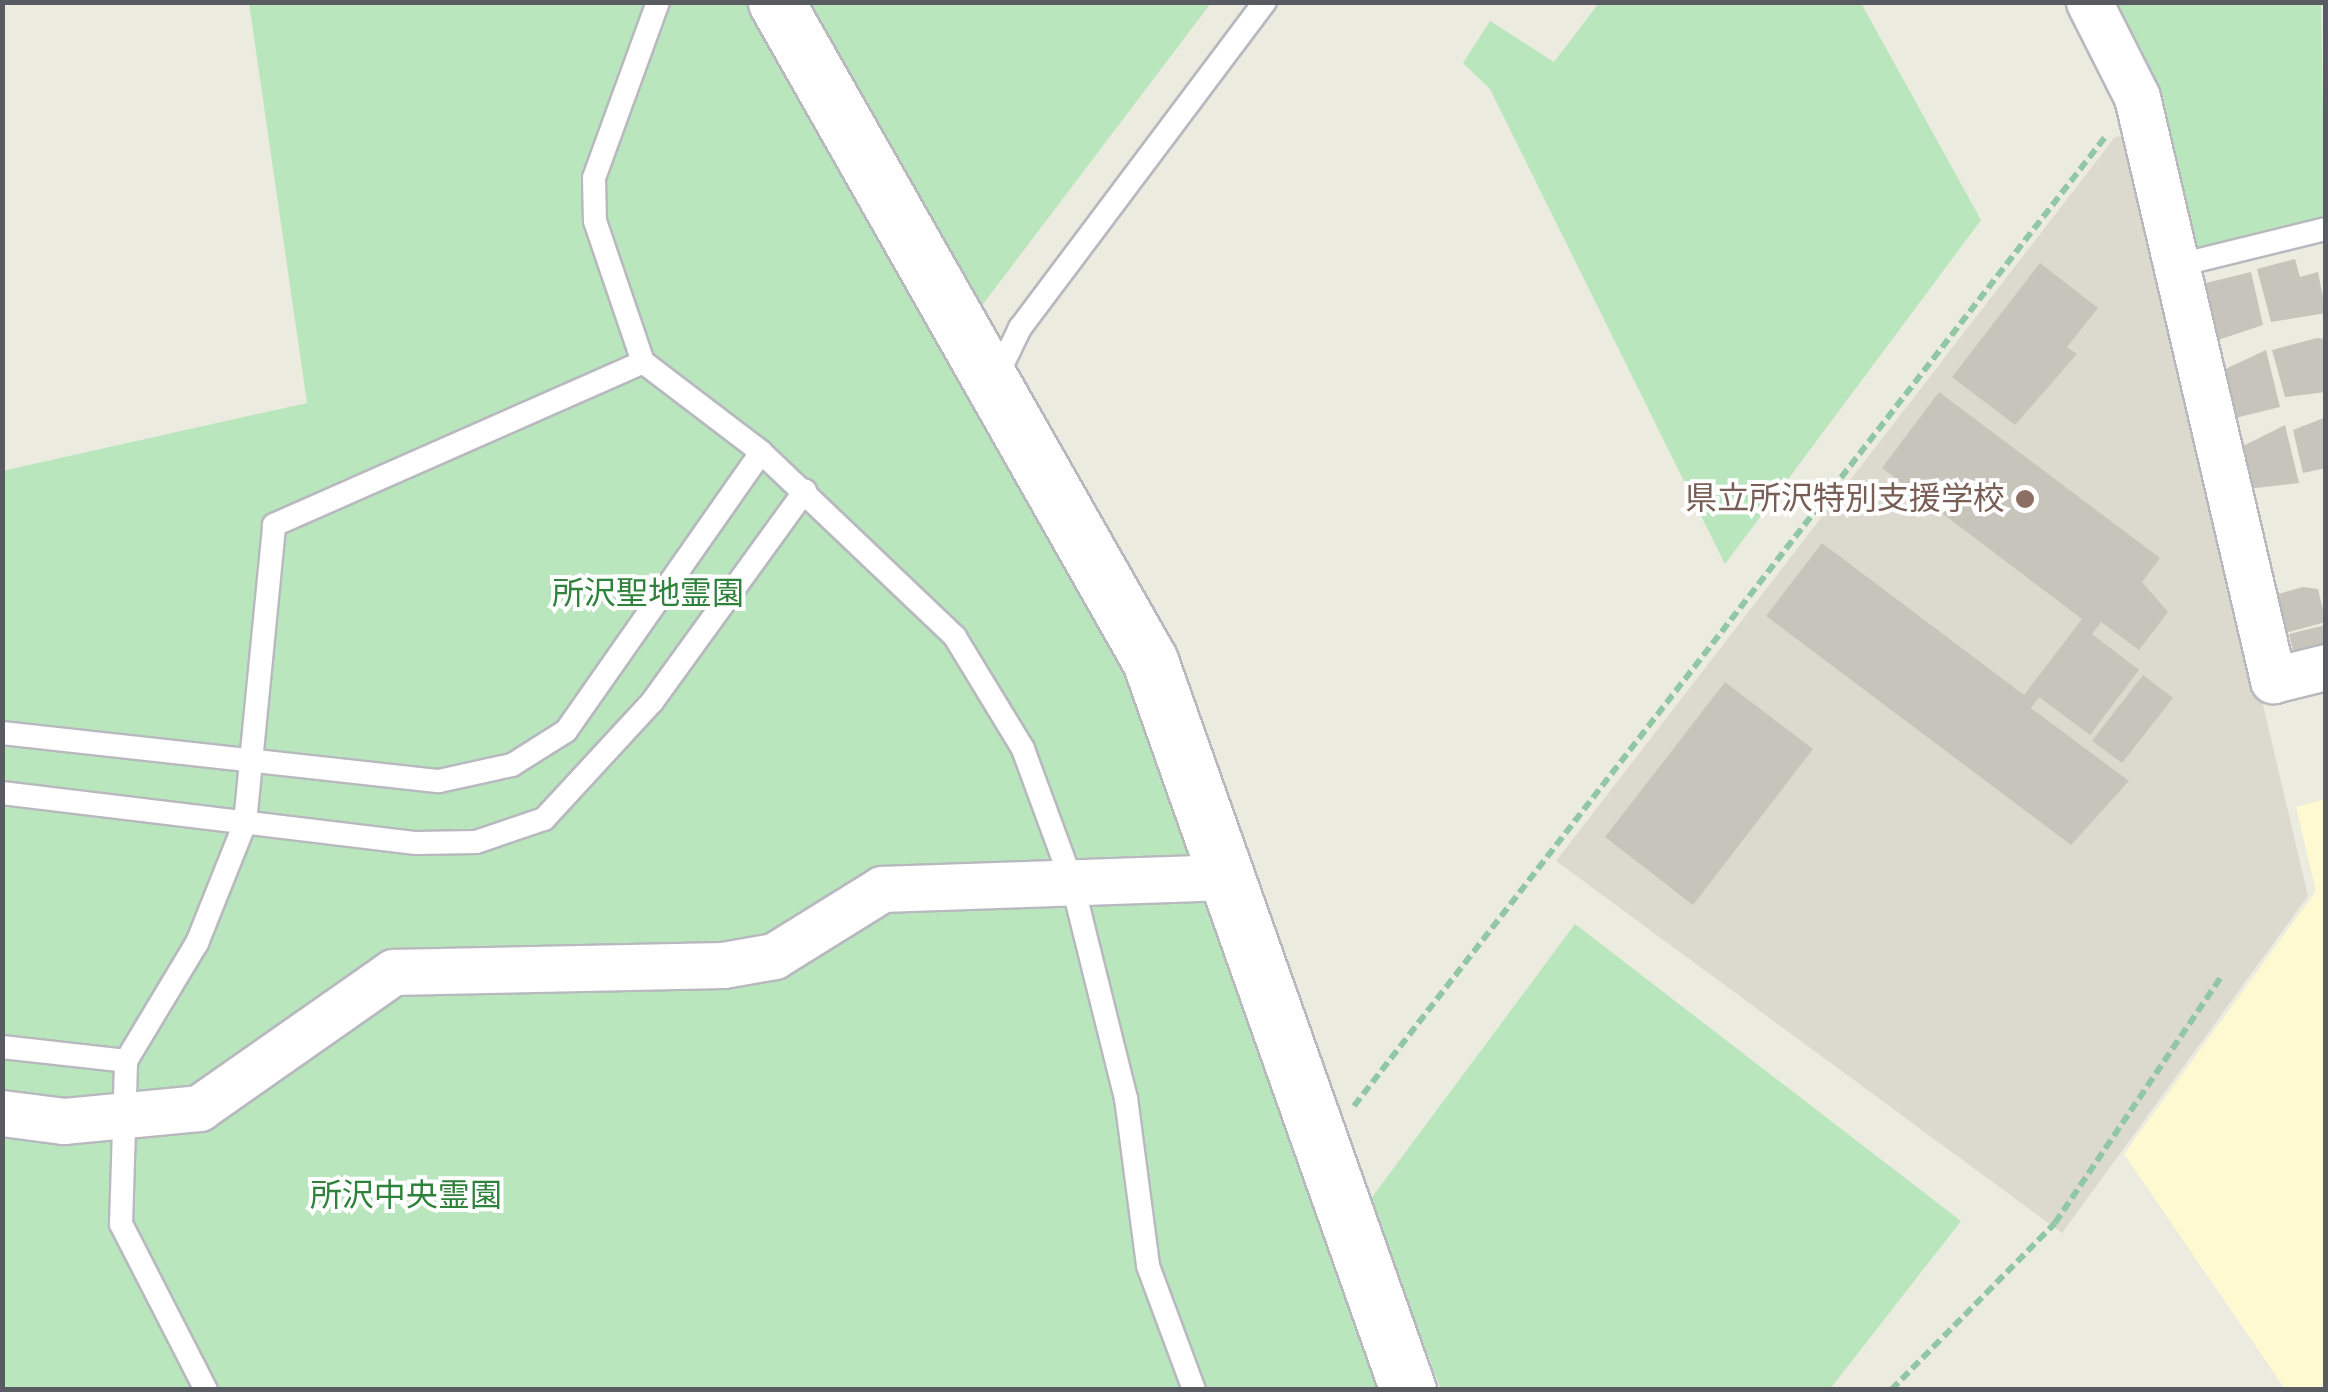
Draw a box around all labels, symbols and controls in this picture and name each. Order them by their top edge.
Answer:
place label: 県立所沢特別支援学校 [1685,480,2005,518]
marker: 県立所沢特別支援学校 [2014,488,2036,510]
park label: 所沢聖地霊園 [552,575,744,613]
park label: 所沢中央霊園 [310,1177,502,1215]

